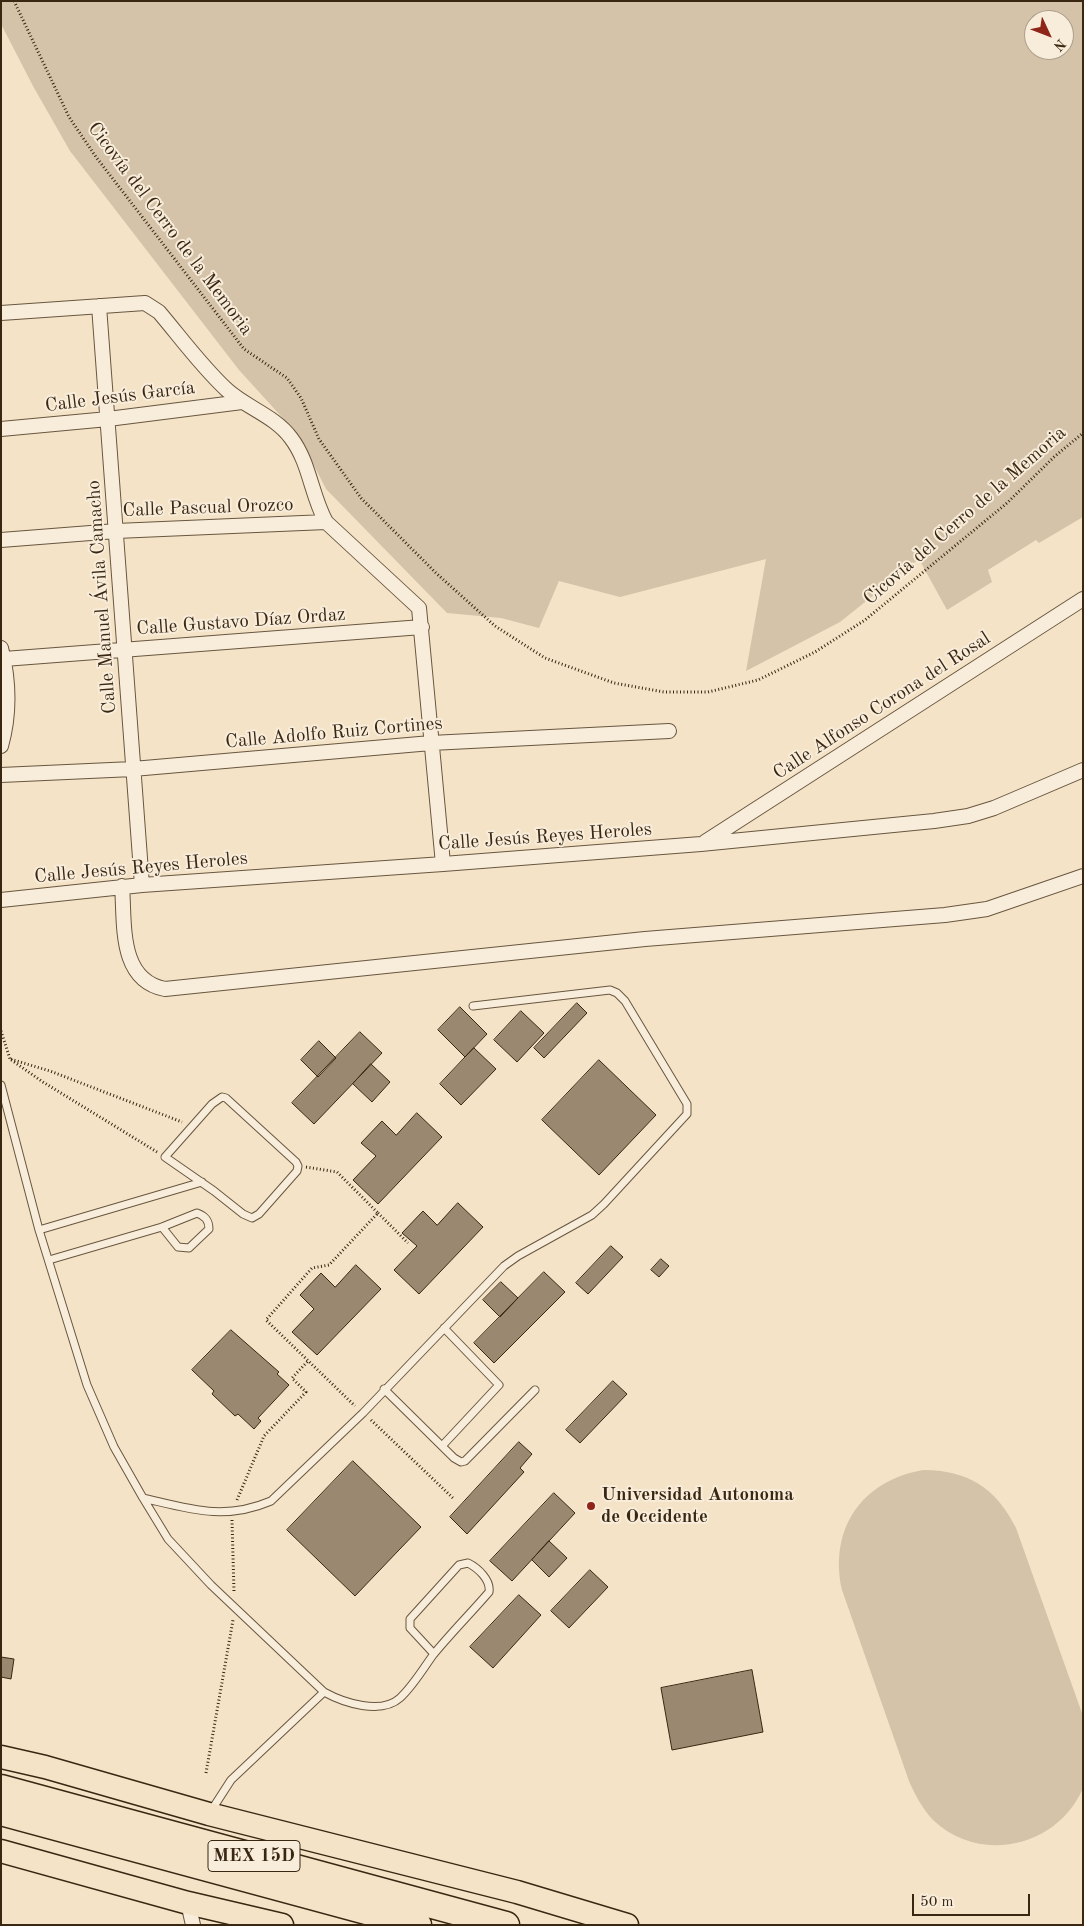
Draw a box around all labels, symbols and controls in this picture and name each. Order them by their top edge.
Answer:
north arrow [1024,10,1074,60]
text: N [1050,36,1068,53]
street label: Cicovía del Cerro de la Memoria [82,118,258,340]
street label: Calle Jesús García [44,376,196,418]
street label: Cicovía del Cerro de la Memoria [859,422,1071,610]
street label: Calle Manuel Ávila Camacho [82,479,122,715]
street label: Calle Pascual Orozco [122,494,294,522]
street label: Calle Gustavo Díaz Ordaz [136,603,346,641]
street label: Calle Alfonso Corona del Rosal [769,627,995,785]
street label: Calle Adolfo Ruiz Cortines [224,712,444,754]
street label: Calle Jesús Reyes Heroles [437,818,653,856]
street label: Calle Jesús Reyes Heroles [33,847,249,889]
place label: Universidad Autonoma de Occidente [601,1484,794,1528]
marker: Universidad Autonoma de Occidente [585,1500,597,1512]
road number: MEX 15D [208,1840,300,1872]
scale bar [914,1884,1032,1916]
text: 50 m [920,1895,954,1910]

